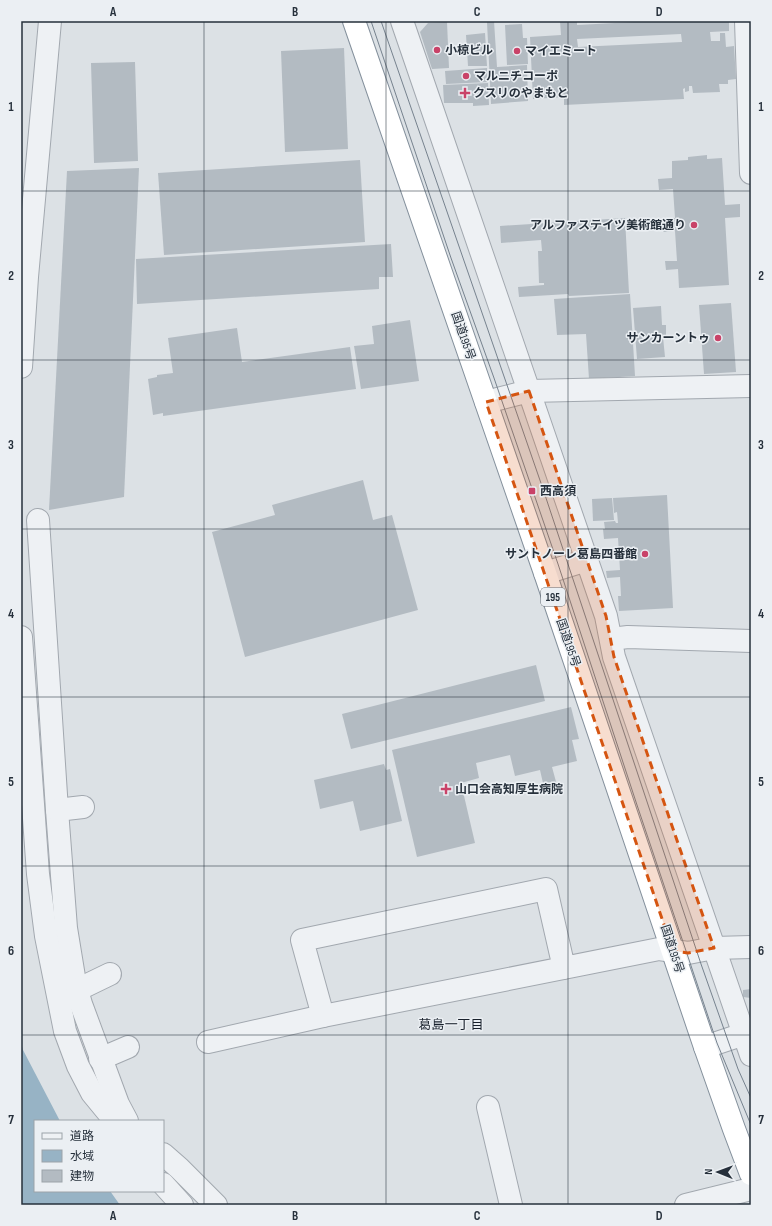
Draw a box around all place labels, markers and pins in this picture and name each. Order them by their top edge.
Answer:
place label: 小椋ビル [445,43,493,58]
place label: マイエミート [525,44,597,59]
marker: 小椋ビル [432,45,442,55]
marker: マイエミート [512,46,522,56]
place label: マルニチコーポ [474,69,558,84]
marker: マルニチコーポ [461,71,471,81]
place label: クスリのやまもと [473,86,568,101]
marker: クスリのやまもと [460,88,470,98]
place label: アルファステイツ美術館通り [530,218,686,233]
marker: アルファステイツ美術館通り [689,220,699,230]
place label: サンカーントゥ [627,331,710,346]
marker: サンカーントゥ [713,333,723,343]
place label: 西高須 [540,484,577,499]
marker: 西高須 [527,486,537,496]
place label: サントノーレ葛島四番館 [505,547,637,562]
marker: サントノーレ葛島四番館 [640,549,650,559]
place label: 山口会高知厚生病院 [455,782,563,797]
marker: 山口会高知厚生病院 [440,783,452,795]

